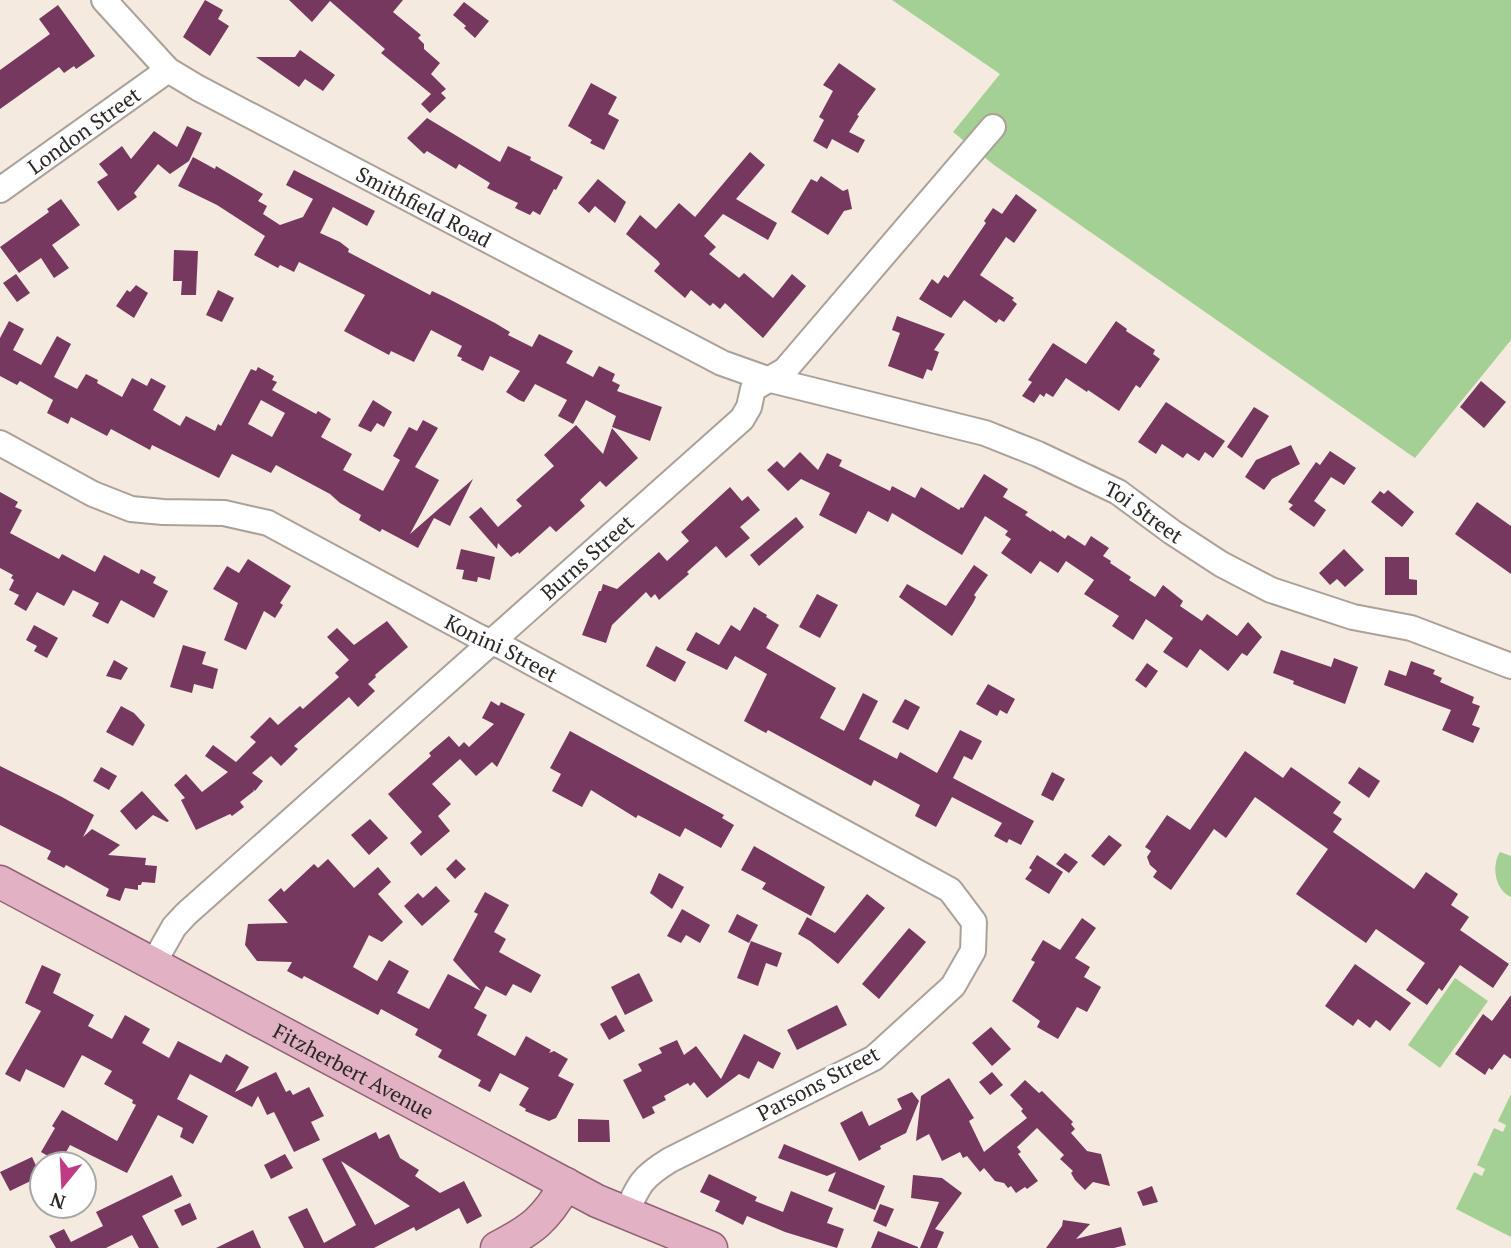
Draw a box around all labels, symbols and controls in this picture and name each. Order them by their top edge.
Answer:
street label: London Street [22,80,146,180]
street label: Smithfield Road [351,160,497,254]
street label: Toi Street [1100,474,1189,550]
street label: Burns Street [534,508,640,606]
street label: Konini Street [440,607,563,688]
street label: Fitzherbert Avenue [268,1017,439,1125]
street label: Parsons Street [752,1039,884,1127]
north arrow [28,1150,98,1220]
text: N [46,1187,68,1216]

